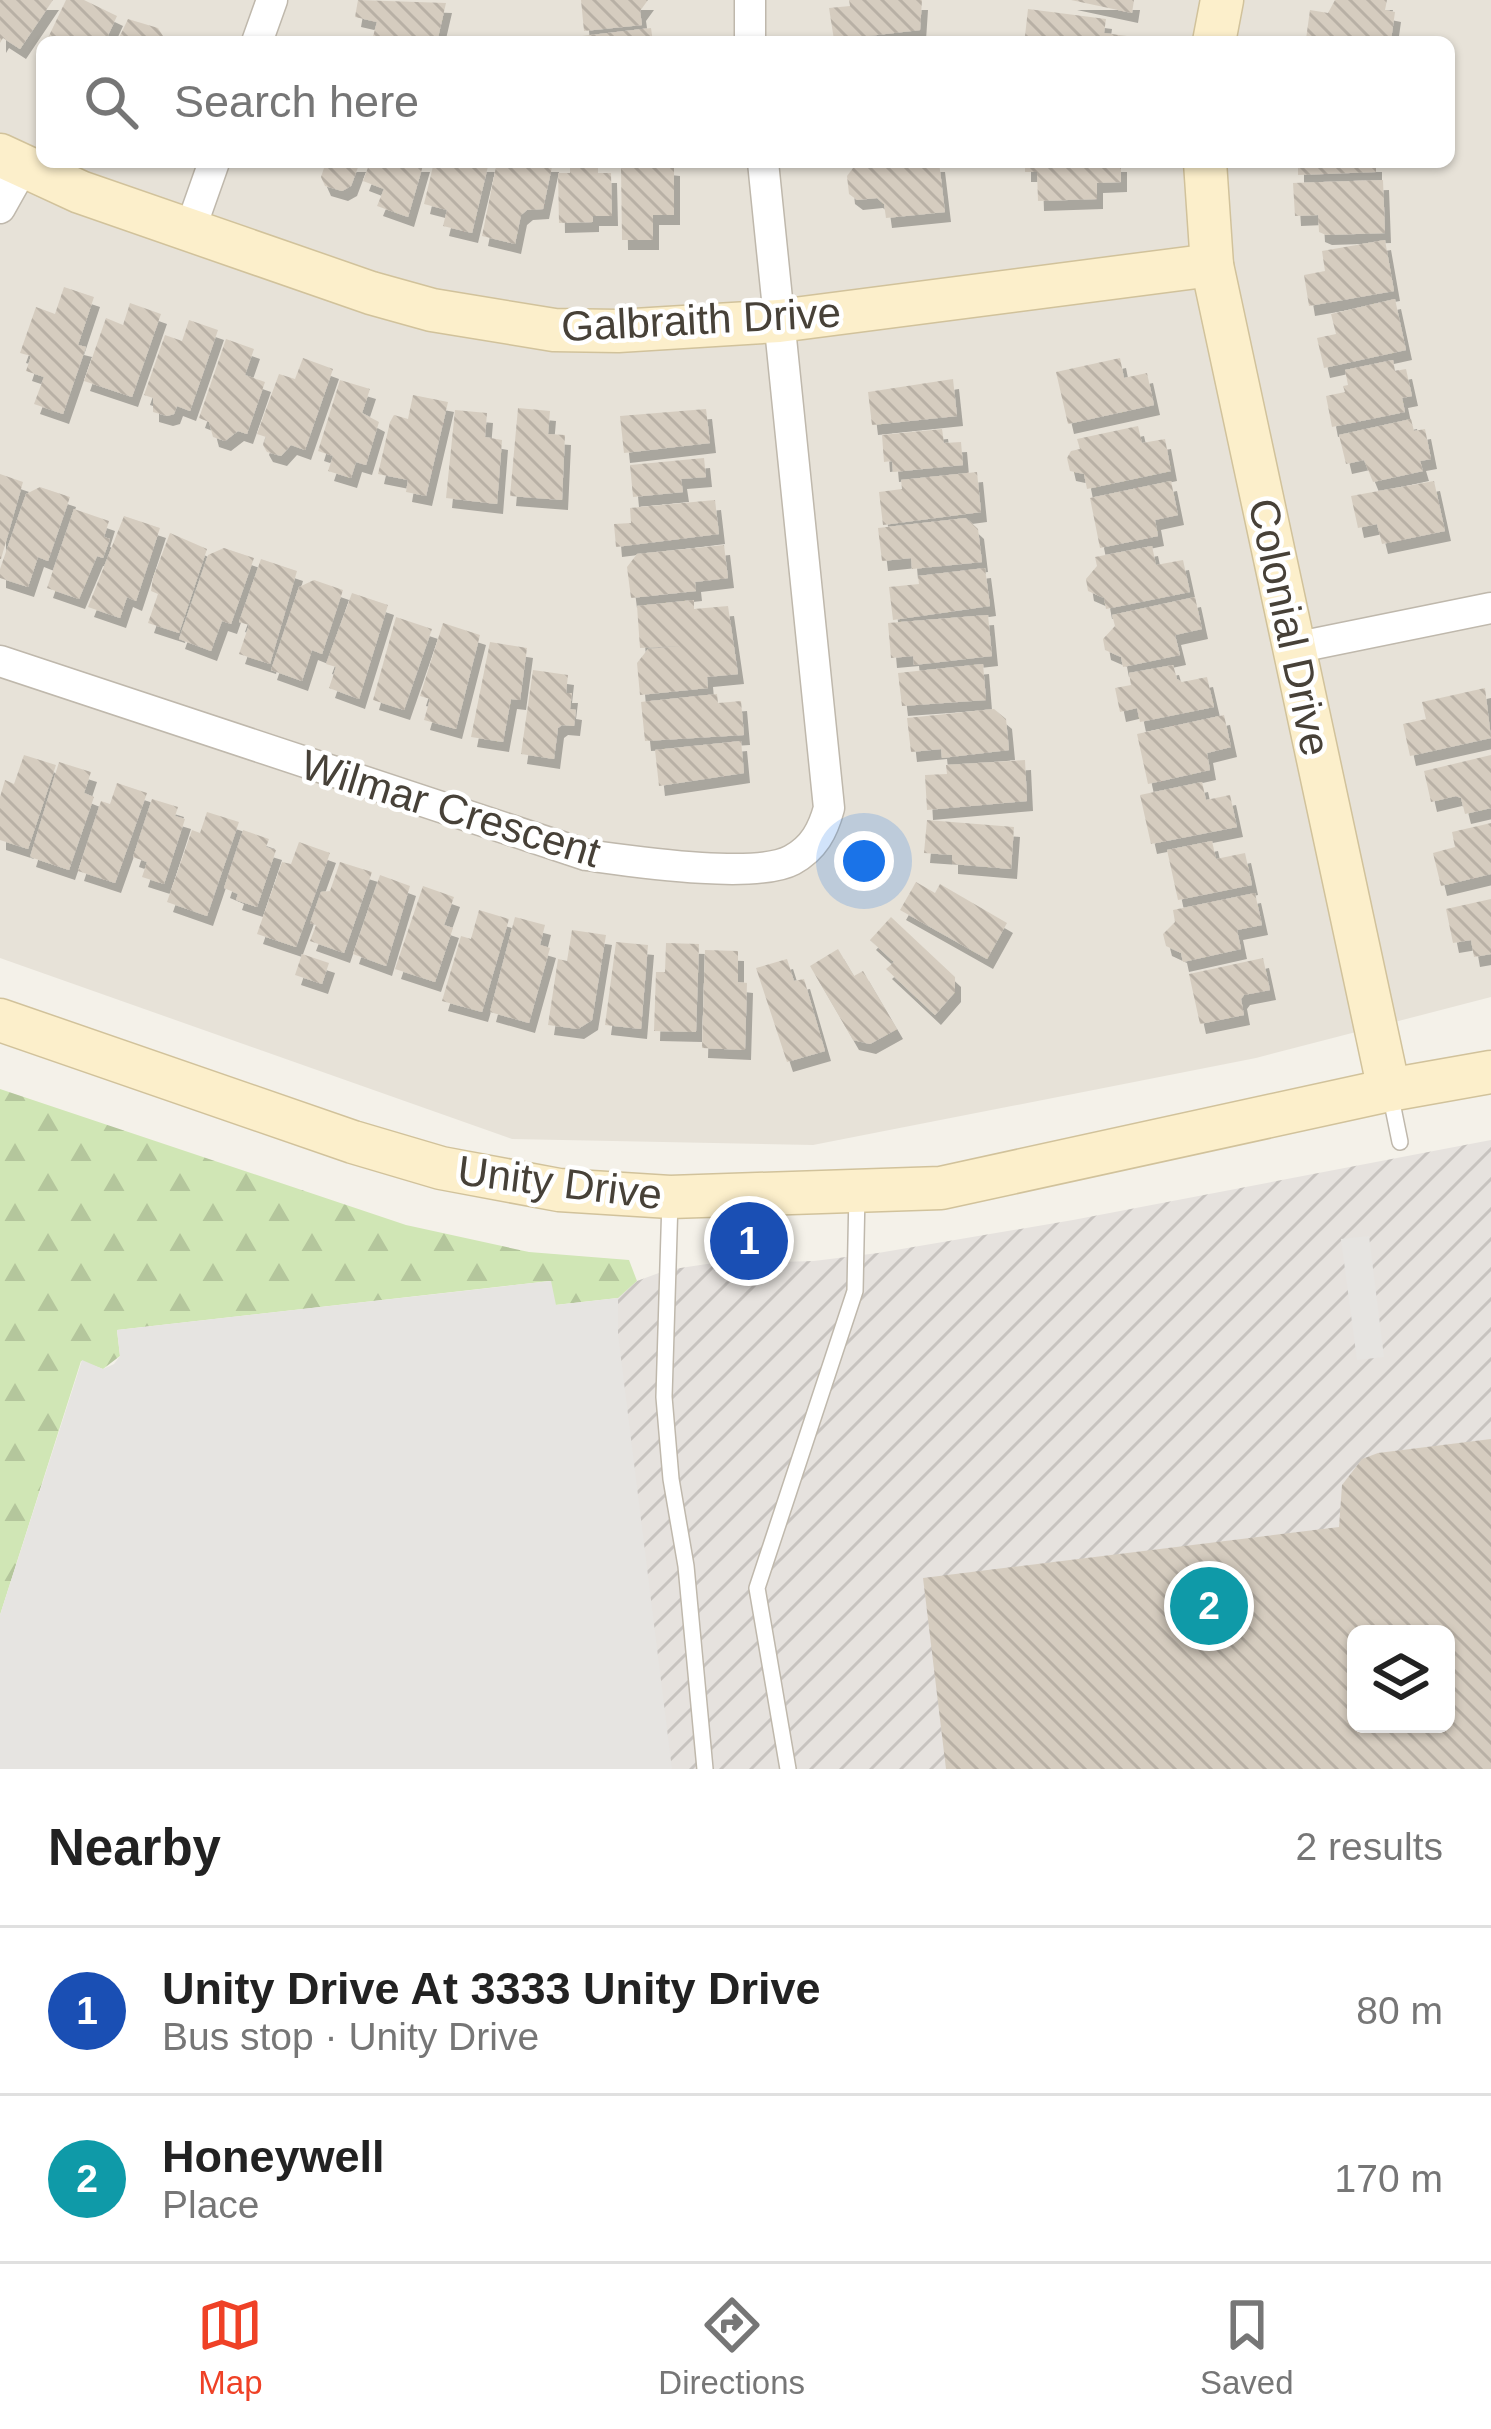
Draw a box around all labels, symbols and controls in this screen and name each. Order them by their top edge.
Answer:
search box [36,36,1455,168]
icon: search [78,69,144,135]
text: Search here [174,76,419,127]
street label: Galbraith Drive [560,289,842,350]
street label: Colonial Drive [1239,494,1340,760]
street label: Wilmar Crescent [296,741,606,876]
your location [834,831,894,891]
street label: Unity Drive [455,1147,665,1218]
pin: 1 [710,1196,788,1286]
pin: 2 [1170,1561,1248,1651]
map controls [1347,1625,1455,1733]
button: layers [1347,1625,1455,1733]
text: Nearby [48,1819,221,1876]
text: 2 results [1296,1825,1443,1868]
text: Unity Drive At 3333 Unity Drive [162,1963,821,2014]
text: 1 [76,1989,98,2032]
text: 80 m [1356,1989,1443,2032]
text: Bus stop · Unity Drive [162,2015,539,2058]
text: Honeywell [162,2131,385,2182]
text: 2 [76,2157,98,2200]
text: 170 m [1335,2157,1443,2200]
text: Place [162,2183,260,2226]
tab: Map [197,2292,263,2402]
tab: Directions [658,2292,805,2402]
tab: Saved [1200,2292,1294,2402]

